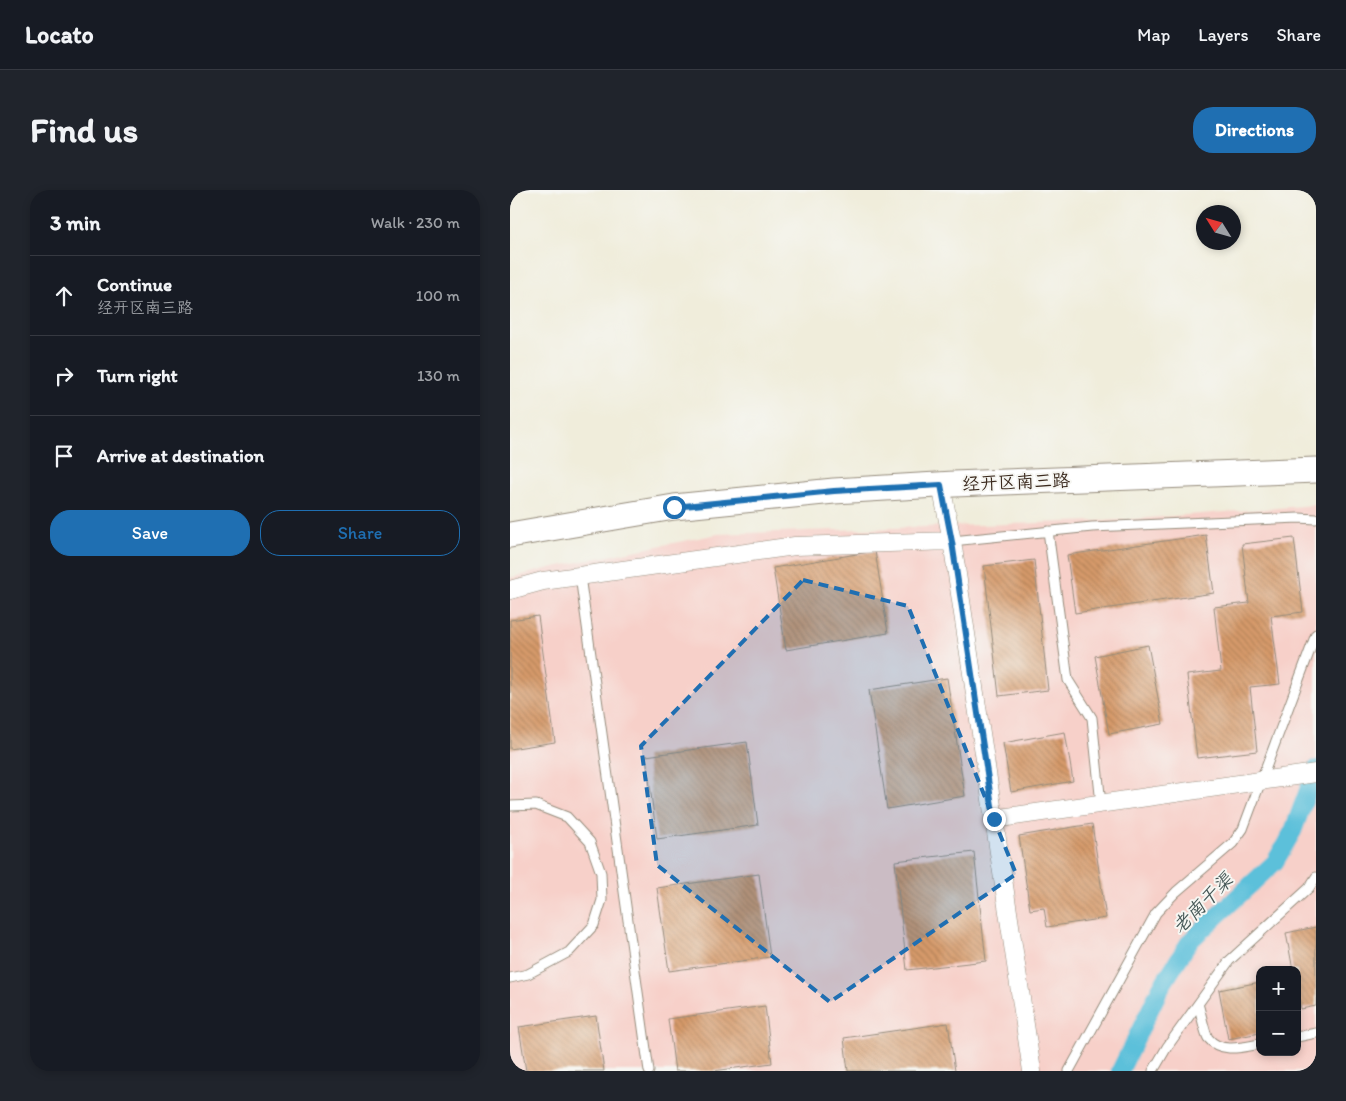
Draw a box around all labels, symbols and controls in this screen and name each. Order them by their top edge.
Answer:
text: Locato [25,20,94,49]
text: Map [1137,24,1170,46]
text: Layers [1198,24,1248,46]
text: Share [1276,24,1321,46]
button: Directions [1193,107,1316,153]
text: Find us [30,109,138,151]
north arrow [1196,205,1241,250]
text: 3 min [50,210,100,235]
text: Walk · 230 m [371,213,460,232]
text: Continue [97,273,172,296]
icon: ahead [50,282,78,310]
text: 100 m [416,286,460,305]
text: 经开区南三路 [97,298,193,317]
icon: right [50,362,78,390]
text: Turn right [97,364,178,387]
text: 130 m [417,366,460,385]
icon: arrive [50,442,78,470]
text: Arrive at destination [97,444,264,467]
street label: 经开区南三路 [962,469,1070,495]
route start [663,496,686,519]
button: Save [50,510,250,556]
button: Share [260,510,460,556]
route end [983,808,1006,831]
water label: 老南干渠 [1167,867,1239,938]
map controls [1256,966,1301,1056]
button: + [1256,966,1301,1011]
button: − [1256,1011,1301,1056]

